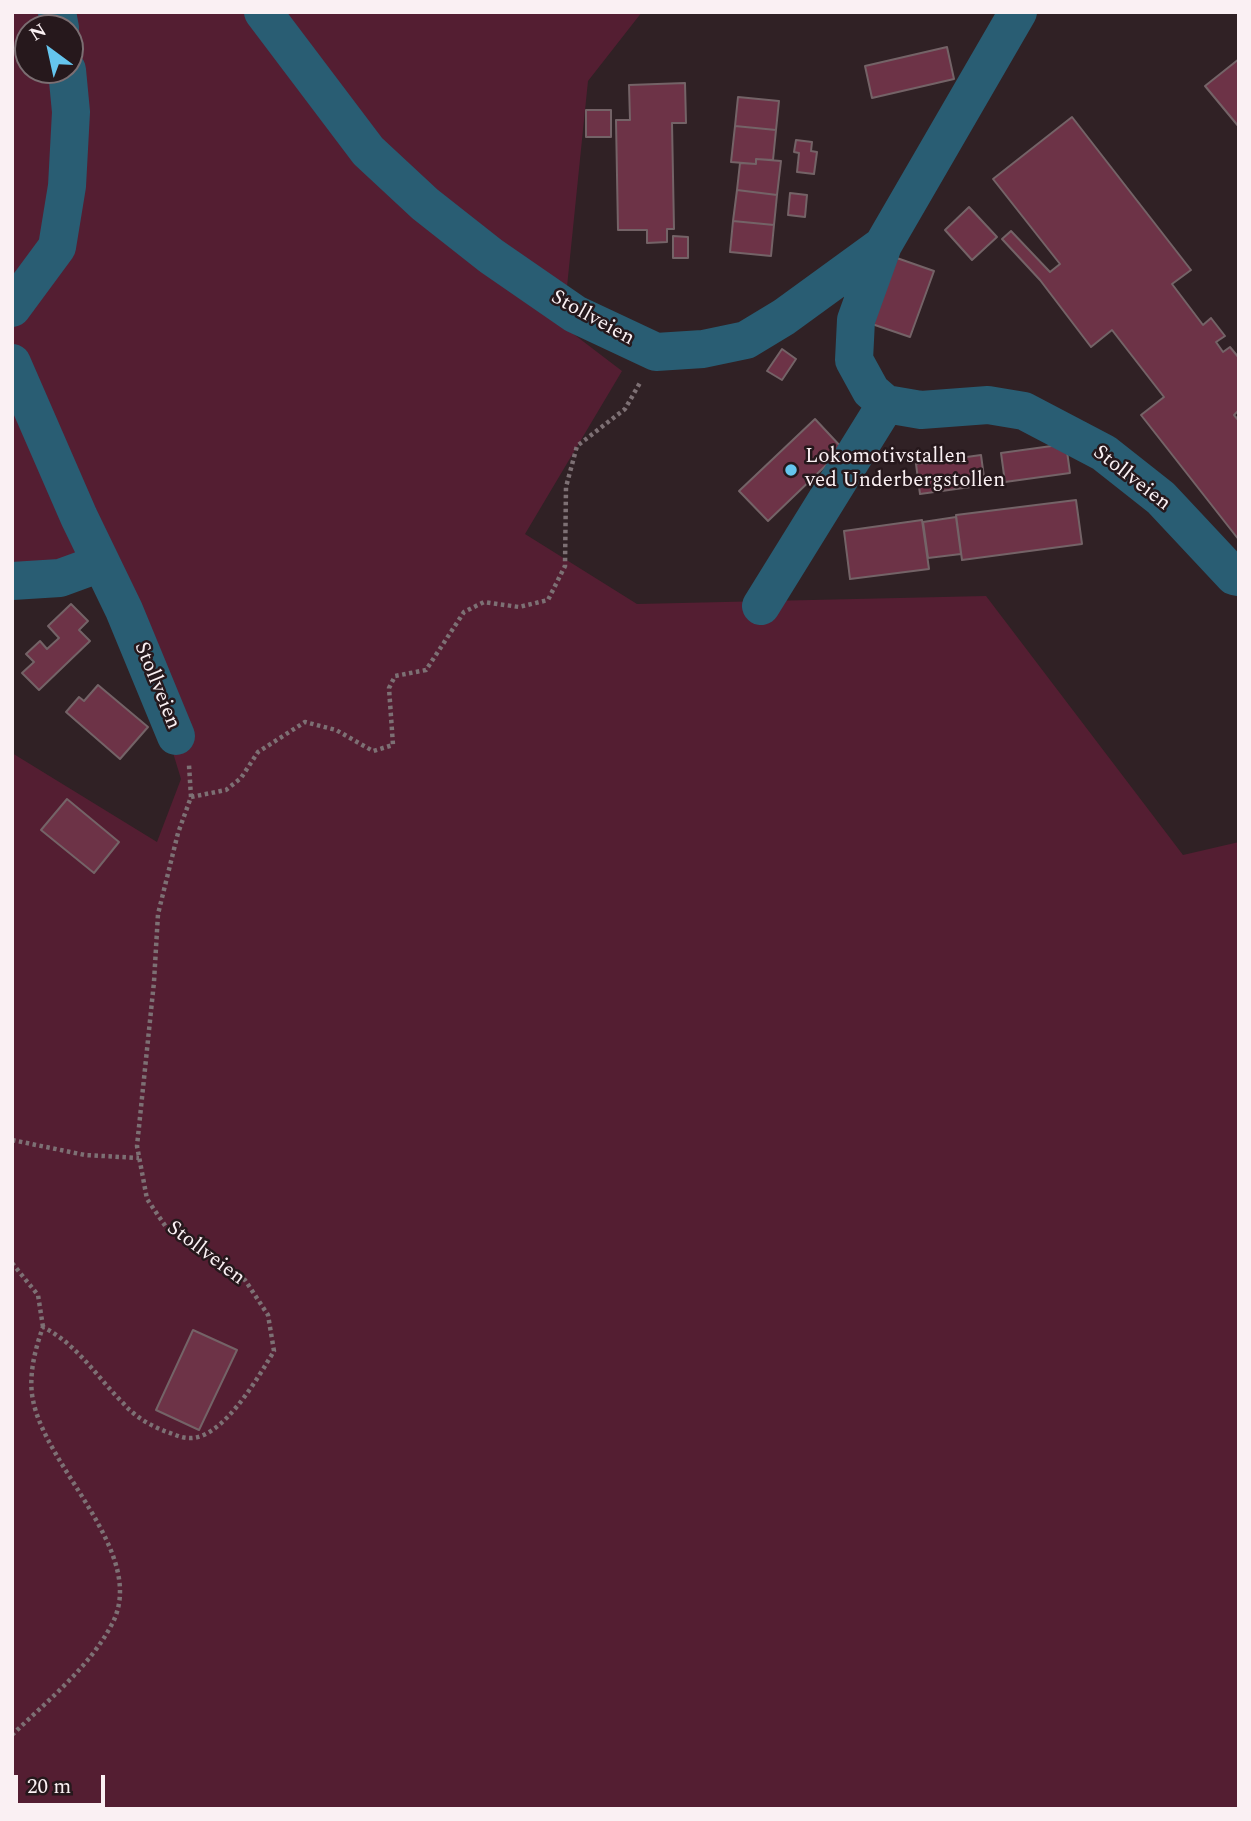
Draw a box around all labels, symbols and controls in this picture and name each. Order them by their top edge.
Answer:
north arrow [14,14,84,84]
text: N [24,16,53,49]
street label: Stollveien [546,286,638,352]
street label: Stollveien [1087,441,1175,517]
place label: Lokomotivstallen ved Underbergstollen [805,445,1005,495]
marker: Lokomotivstallen ved Underbergstollen [783,462,799,478]
street label: Stollveien [127,639,185,733]
street label: Stollveien [161,1216,249,1292]
scale bar [18,1762,108,1806]
text: 20 m [27,1771,71,1803]

